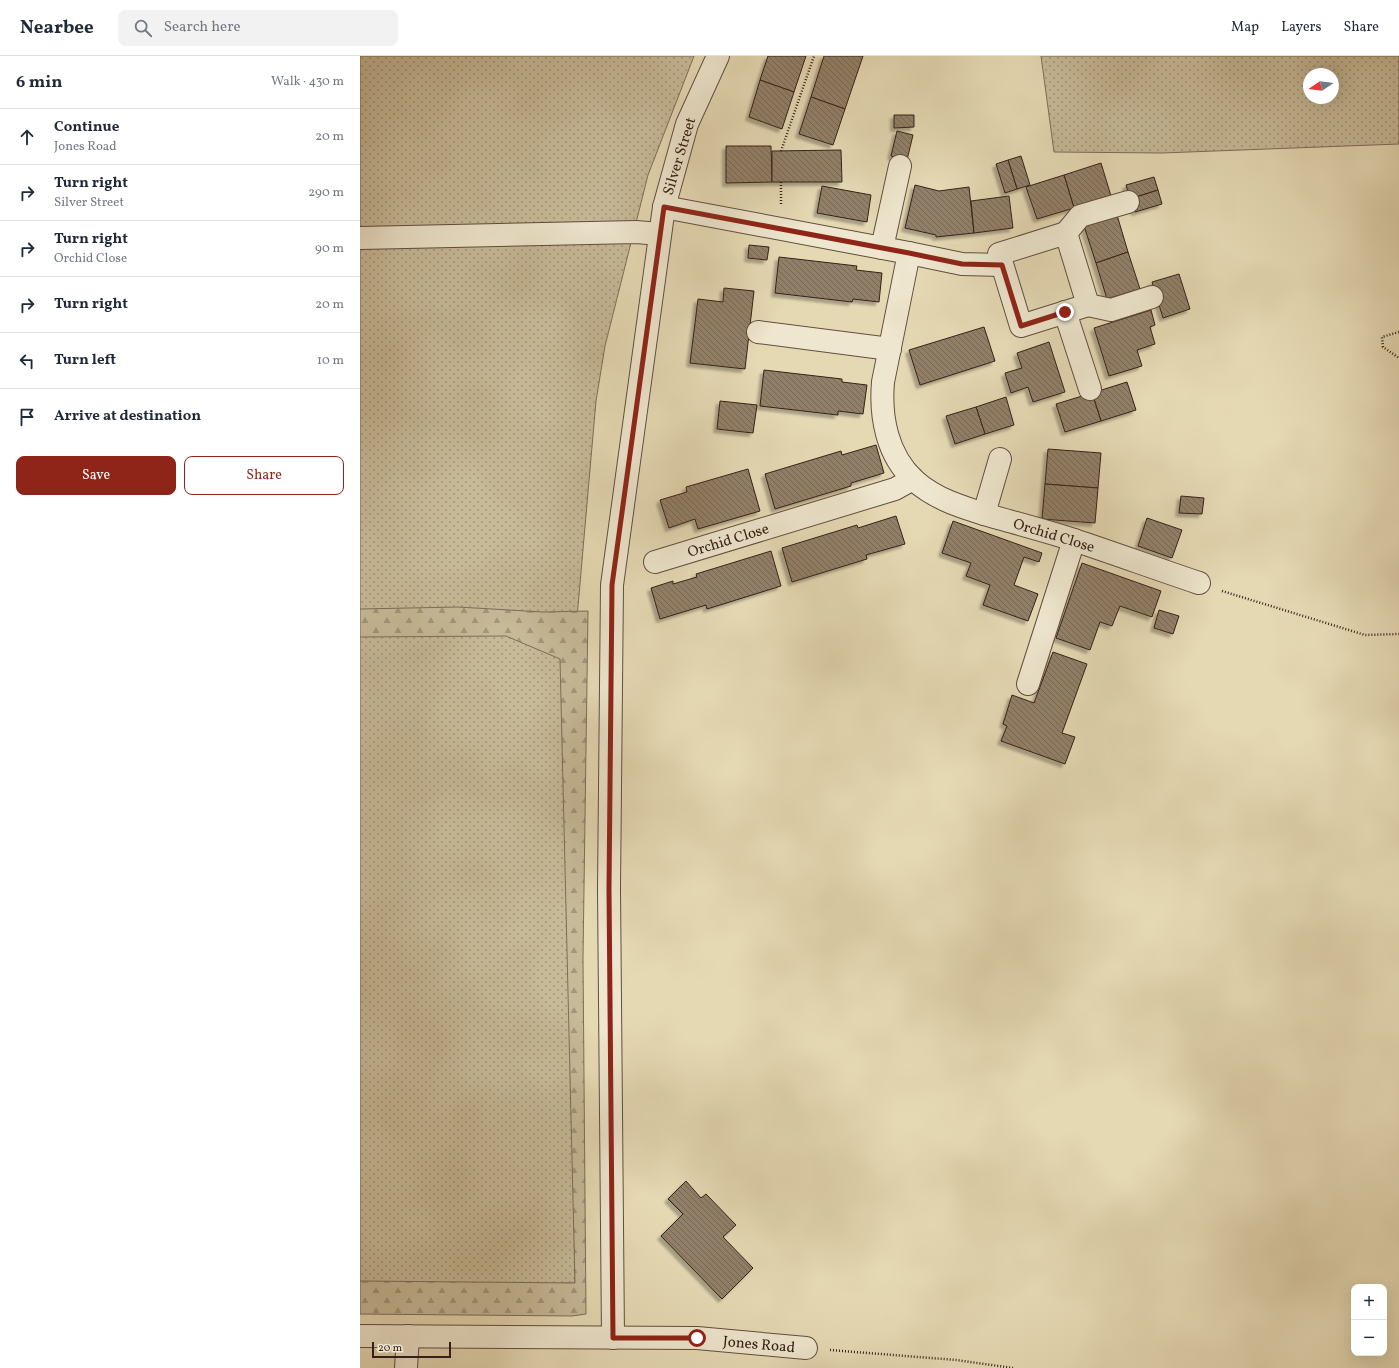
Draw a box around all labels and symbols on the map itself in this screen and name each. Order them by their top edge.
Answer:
north arrow [1303,68,1339,104]
street label: Silver Street [659,115,702,198]
route end [1056,303,1074,321]
street label: Orchid Close [1010,514,1097,559]
street label: Orchid Close [685,519,772,564]
route start [688,1329,706,1347]
street label: Jones Road [722,1332,796,1359]
scale bar [372,1340,451,1359]

